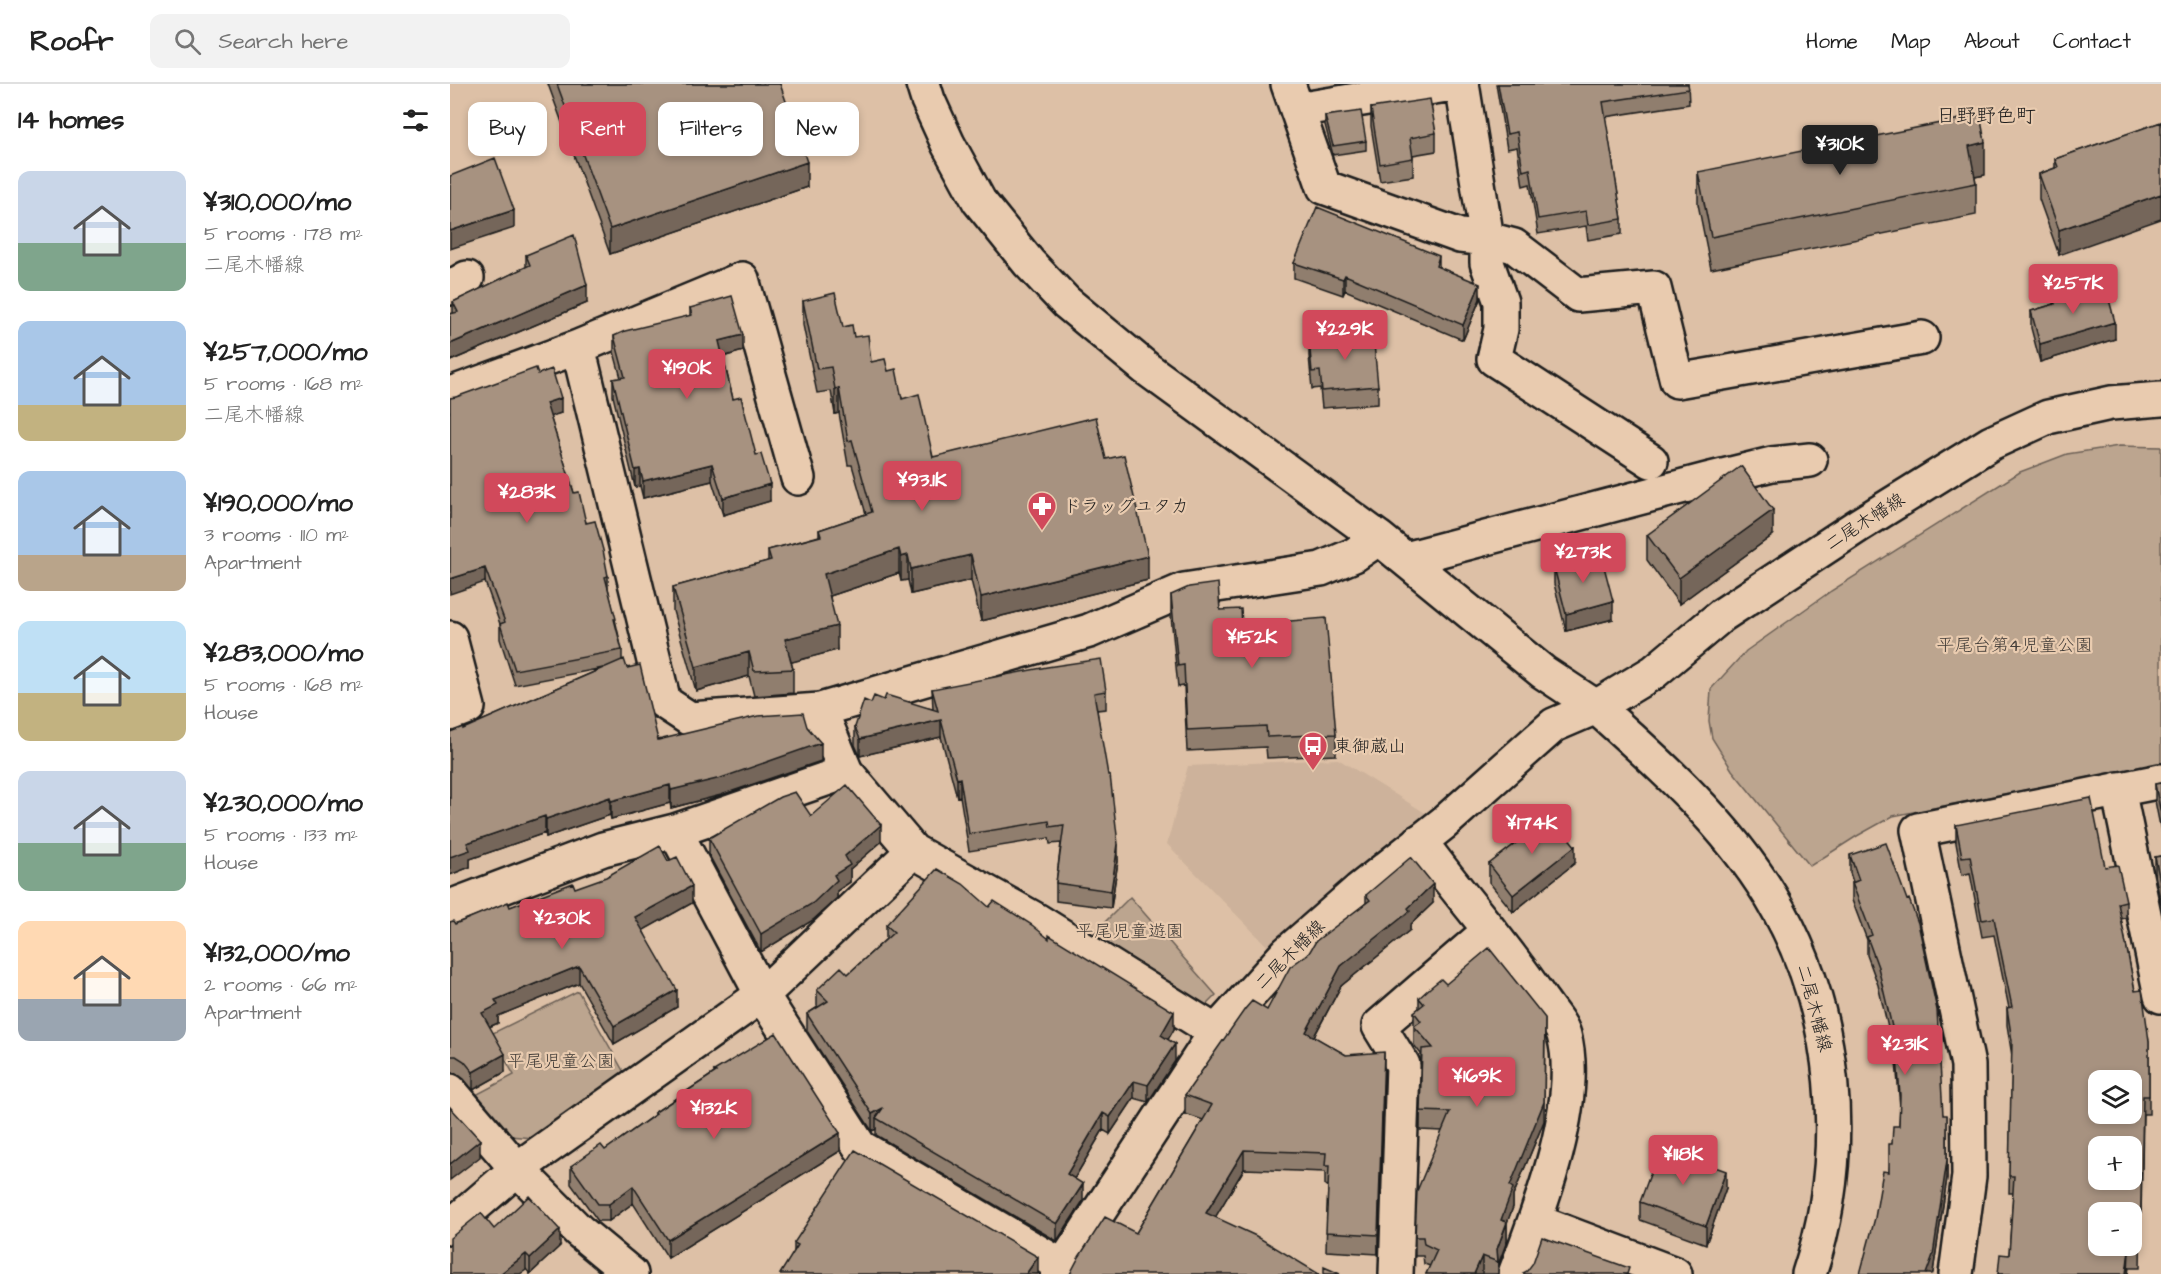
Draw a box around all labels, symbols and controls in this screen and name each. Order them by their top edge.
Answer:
search box [150,14,570,68]
text: Roofr [30,22,114,61]
icon: search [171,25,204,58]
text: Search here [219,26,348,57]
text: Home [1806,27,1858,56]
text: Map [1891,27,1931,56]
text: About [1964,27,2020,56]
text: Contact [2053,27,2131,56]
text: 14 homes [18,102,124,138]
chip: Buy [468,102,547,156]
chip: Rent [559,102,646,156]
chip: Filters [658,102,763,156]
chip: New [775,102,859,156]
district label: 日野野色町 [1936,102,2036,130]
icon: filters [399,104,432,137]
pin: ¥310K [1798,125,1882,176]
text: ¥310K [1816,130,1864,158]
text: ¥310,000/mo [204,184,351,220]
icon: home [66,195,138,267]
text: 5 rooms · 178 m² [204,220,363,248]
text: 二尾木幡線 [204,251,304,279]
pin: ¥257K [2031,264,2115,315]
text: ¥257K [2043,269,2103,297]
pin: ¥229K [1303,310,1387,361]
text: ¥229K [1316,315,1374,343]
text: ¥257,000/mo [204,334,368,370]
icon: home [66,345,138,417]
pin: ¥190K [645,349,729,400]
text: ¥190K [662,354,712,382]
text: 5 rooms · 168 m² [204,370,363,398]
text: 二尾木幡線 [204,401,304,429]
pin: ¥93.1K [873,461,971,512]
text: ¥93.1K [897,466,947,494]
pin: ¥283K [485,473,569,524]
text: ¥283K [498,478,556,506]
text: ¥190,000/mo [204,485,353,521]
street label: 二尾木幡線 [1820,487,1910,557]
pharmacy icon: ドラッグユタカ [1026,490,1058,532]
place label: ドラッグユタカ [1063,494,1189,519]
icon: home [66,495,138,567]
text: 3 rooms · 110 m² [204,521,349,549]
pin: ¥273K [1541,533,1625,584]
text: ¥273K [1555,538,1611,566]
text: Apartment [204,549,302,577]
pin: ¥152K [1210,618,1294,669]
text: ¥152K [1227,623,1277,651]
park label: 平尾台第4児童公園 [1937,633,2093,658]
text: ¥283,000/mo [204,635,363,671]
icon: home [66,645,138,717]
text: 5 rooms · 168 m² [204,671,363,699]
text: House [204,699,258,727]
bus stop icon: 東御蔵山 [1297,730,1329,772]
place label: 東御蔵山 [1334,734,1406,759]
text: ¥230,000/mo [204,785,363,821]
icon: home [66,795,138,867]
pin: ¥174K [1490,804,1574,855]
text: ¥174K [1506,809,1558,837]
text: 5 rooms · 133 m² [204,821,358,849]
text: House [204,849,258,877]
pin: ¥230K [520,899,604,950]
text: ¥230K [533,904,591,932]
street label: 二尾木幡線 [1249,914,1331,996]
park label: 平尾児童遊園 [1076,919,1184,944]
text: ¥132,000/mo [204,935,350,971]
icon: home [66,945,138,1017]
street label: 二尾木幡線 [1790,961,1838,1055]
text: 2 rooms · 66 m² [204,971,358,999]
text: Apartment [204,999,302,1027]
pin: ¥231K [1863,1025,1947,1076]
text: ¥231K [1882,1030,1928,1058]
park label: 平尾児童公園 [507,1049,615,1074]
pin: ¥169K [1435,1057,1519,1108]
text: ¥169K [1452,1062,1502,1090]
map controls [2088,1070,2142,1256]
button: layers [2088,1070,2142,1124]
pin: ¥132K [672,1089,756,1140]
text: ¥132K [691,1094,737,1122]
pin: ¥118K [1641,1135,1725,1186]
button: + [2088,1136,2142,1190]
text: ¥118K [1663,1140,1703,1168]
button: − [2088,1202,2142,1256]

